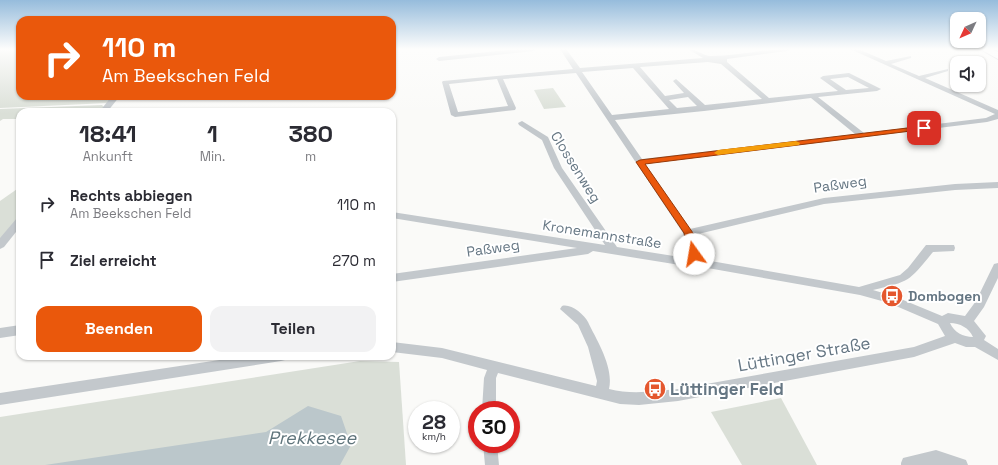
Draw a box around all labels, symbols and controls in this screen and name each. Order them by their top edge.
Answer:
north arrow [950,12,986,48]
map controls [950,12,986,92]
text: 110 m [102,29,176,65]
icon: right [36,32,88,84]
button: sound [950,56,986,92]
text: Am Beekschen Feld [102,64,270,87]
pin [907,111,941,145]
icon: arrive [913,117,935,139]
text: 18:41 [79,118,137,149]
text: 1 [207,118,218,149]
text: 380 [288,118,333,149]
street label: Clossenweg [547,128,605,206]
text: Ankunft [83,148,133,165]
text: Min. [200,148,225,165]
text: m [305,148,316,165]
street label: Paßweg [812,171,868,197]
text: Rechts abbiegen [70,186,192,205]
icon: right [36,193,58,215]
text: 110 m [337,195,376,214]
text: Am Beekschen Feld [70,205,191,222]
street label: Kronemannstraße [541,216,663,252]
position arrow [673,233,715,275]
street label: Paßweg [465,235,521,261]
icon: arrive [36,249,58,271]
text: Ziel erreicht [70,251,157,270]
text: 270 m [332,251,376,270]
bus stop icon: Dombogen [879,283,905,309]
place label: Dombogen [908,287,981,305]
button: Beenden [36,306,202,352]
button: Teilen [210,306,376,352]
street label: Lüttinger Straße [736,332,872,376]
bus stop icon: Lüttinger Feld [642,376,668,402]
place label: Lüttinger Feld [670,378,784,400]
speed limit sign: 30 [468,401,520,453]
text: 28 [422,409,446,435]
water label: Prekkesee [268,426,357,449]
text: km/h [422,430,446,443]

